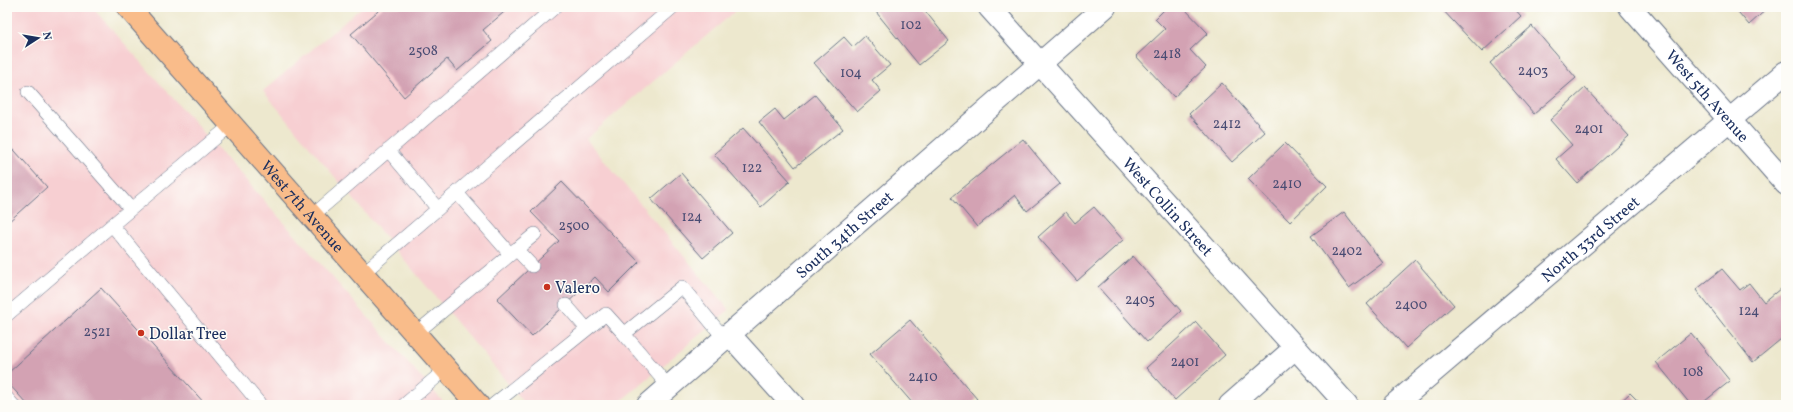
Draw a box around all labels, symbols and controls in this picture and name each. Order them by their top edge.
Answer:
house number: 102 [900,16,922,35]
north arrow [18,18,58,58]
text: N [38,31,54,42]
house number: 2508 [408,42,438,61]
house number: 2418 [1153,45,1181,64]
street label: West 5th Avenue [1660,46,1753,148]
house number: 2403 [1518,62,1548,81]
house number: 104 [840,64,862,83]
house number: 2412 [1213,115,1241,134]
house number: 2401 [1574,120,1604,139]
street label: West Collin Street [1116,153,1217,262]
street label: West 7th Avenue [255,156,348,258]
house number: 122 [742,159,762,178]
house number: 2410 [1272,175,1302,194]
street label: South 34th Street [792,187,899,284]
street label: North 33rd Street [1537,192,1645,288]
house number: 124 [682,208,702,227]
house number: 2500 [558,217,590,236]
house number: 2402 [1331,242,1363,261]
place label: Valero [555,278,600,300]
marker: Valero [542,282,552,292]
house number: 2405 [1125,291,1155,310]
house number: 2400 [1395,296,1427,315]
house number: 124 [1739,302,1759,321]
house number: 2521 [83,323,111,342]
place label: Dollar Tree [149,324,227,346]
marker: Dollar Tree [136,328,146,338]
house number: 2401 [1170,353,1200,372]
house number: 108 [1683,363,1703,382]
house number: 2410 [908,368,938,387]

